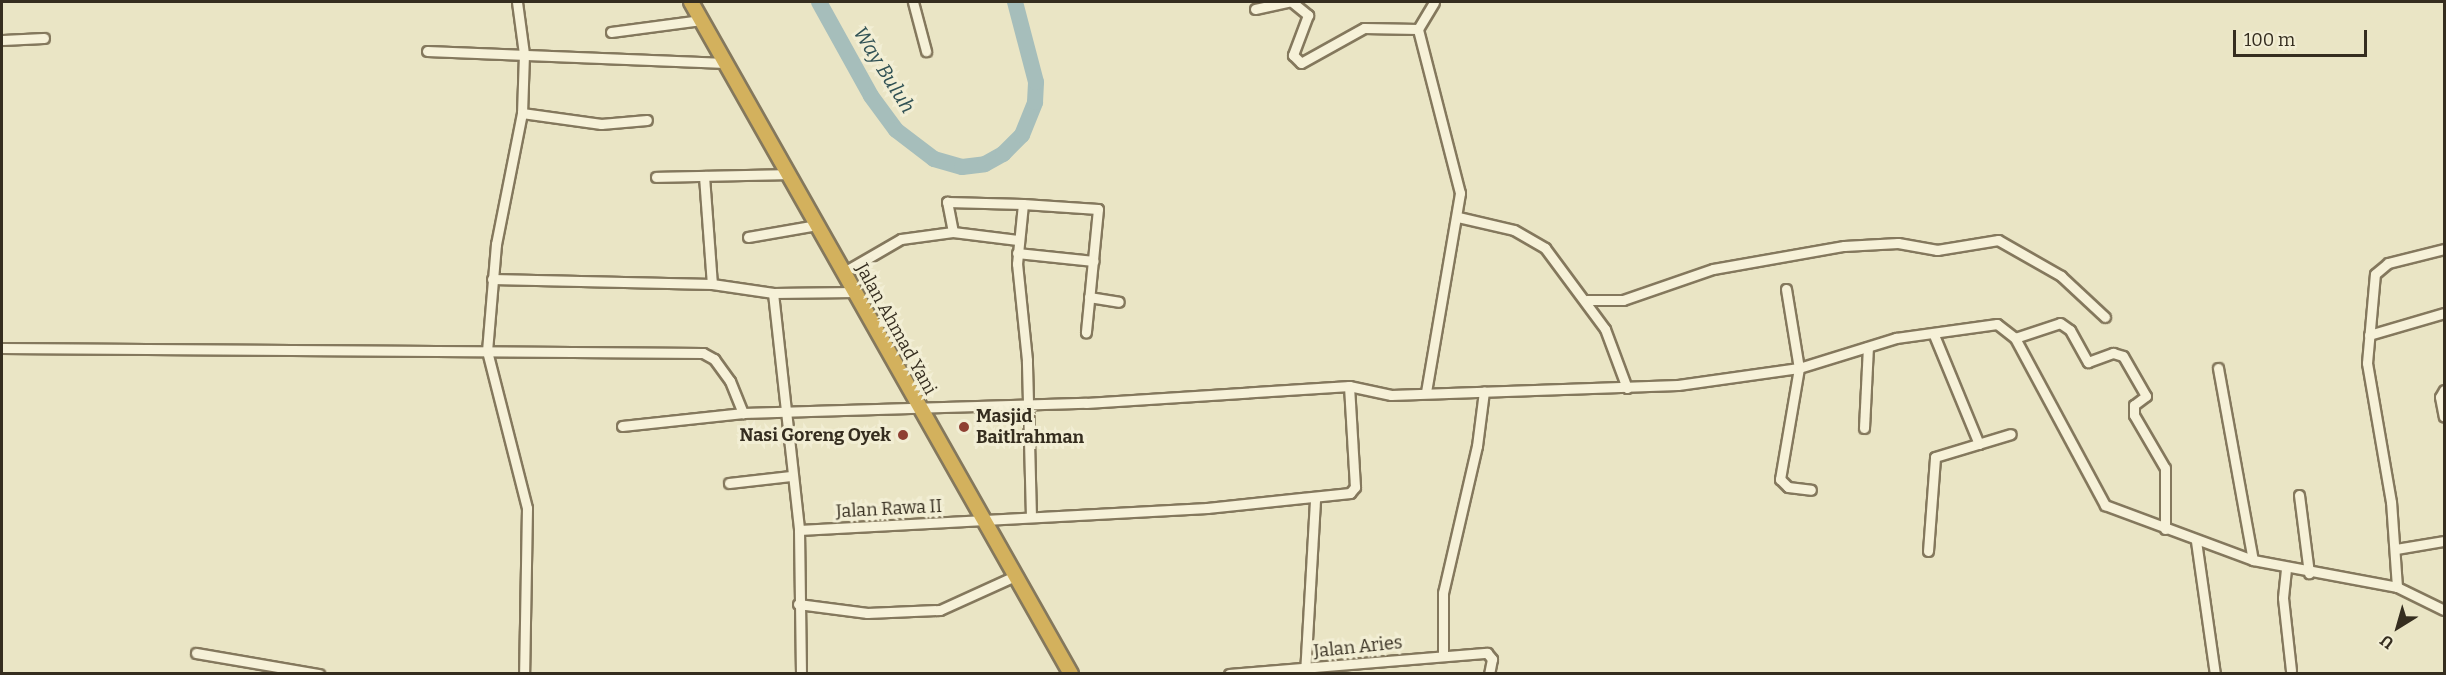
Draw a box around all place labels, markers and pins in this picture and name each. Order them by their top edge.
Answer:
place label: Masjid Baitlrahman [976,406,1084,448]
marker: Masjid Baitlrahman [957,420,971,434]
place label: Nasi Goreng Oyek [740,424,891,446]
marker: Nasi Goreng Oyek [896,428,910,442]

